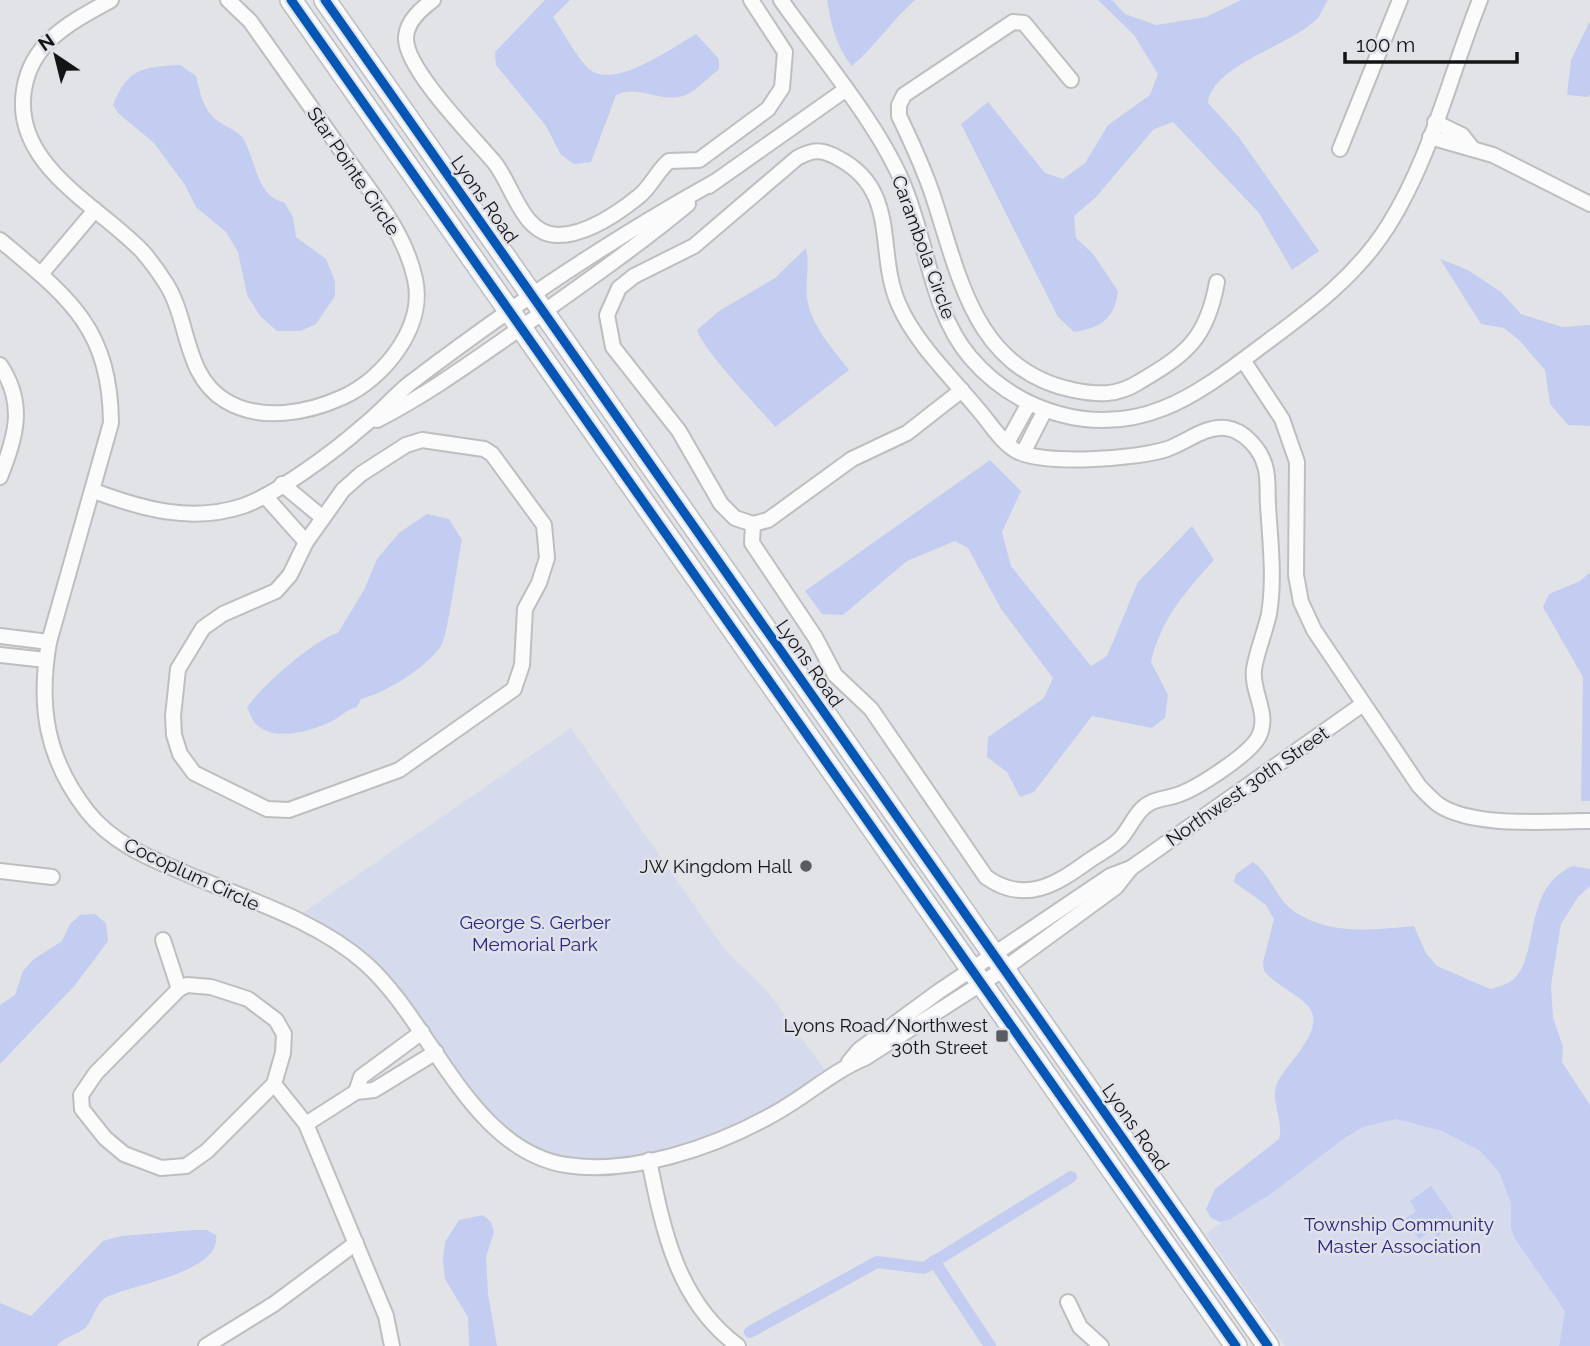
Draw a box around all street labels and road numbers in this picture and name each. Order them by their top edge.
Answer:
street label: Star Pointe Circle [303,103,405,239]
street label: Lyons Road [447,151,523,247]
street label: Carambola Circle [888,172,960,322]
street label: Lyons Road [772,615,848,711]
street label: Northwest 30th Street [1162,721,1333,850]
street label: Cocoplum Circle [121,833,263,915]
street label: Lyons Road [1098,1079,1174,1175]

